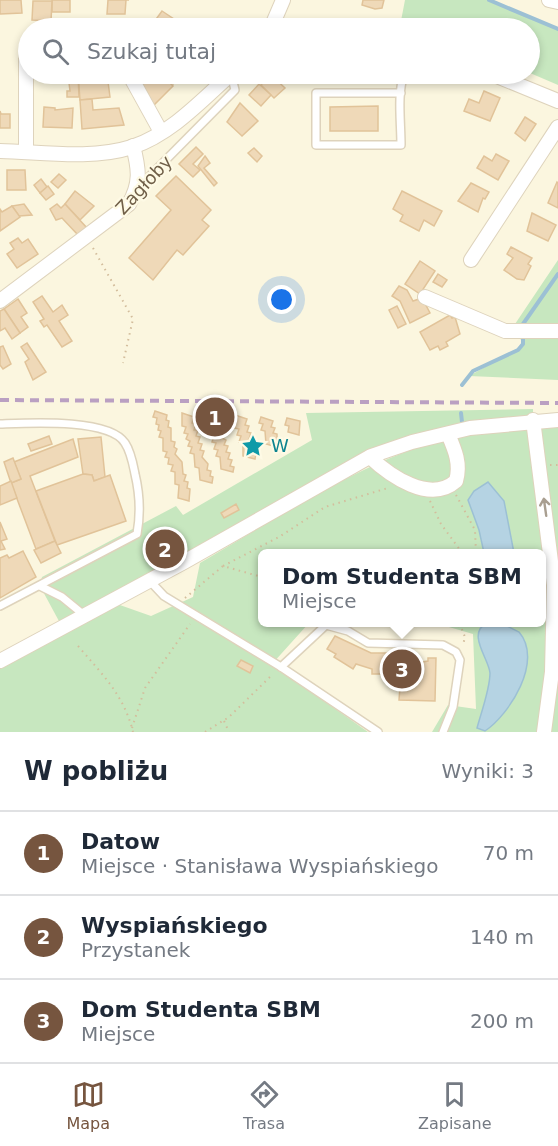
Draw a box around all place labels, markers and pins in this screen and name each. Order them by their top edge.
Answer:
pin: 1 [196,394,234,440]
place icon: W [240,433,266,459]
place label: W [271,435,289,456]
pin: 2 [146,526,184,572]
pin: 3 [382,646,422,692]

